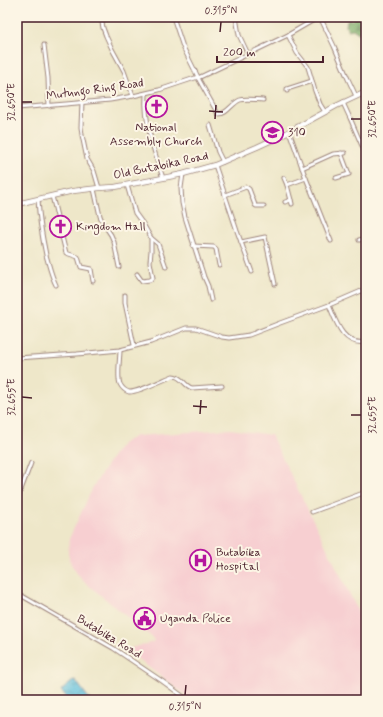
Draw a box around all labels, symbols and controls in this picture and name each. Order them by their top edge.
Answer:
text: 0.315°N [205,4,238,18]
scale bar [217,38,323,64]
text: 200 m [223,45,256,61]
street label: Mutungo Ring Road [45,75,145,106]
text: 32.650°E [5,83,19,121]
church icon: National Assembly Church [143,94,169,120]
text: 32.650°E [366,100,380,138]
place label: National Assembly Church [110,120,202,150]
school or university icon: 310 [260,120,286,146]
place label: 310 [288,125,306,141]
street label: Old Butabika Road [112,148,210,184]
church icon: Kingdom Hall [48,214,74,240]
place label: Kingdom Hall [76,219,146,235]
text: 32.655°E [5,378,19,416]
text: 32.655°E [366,396,380,434]
place label: Butabika Hospital [216,545,261,575]
hospital icon: Butabika Hospital [188,547,214,573]
public building icon: Uganda Police [132,606,158,632]
street label: Butabika Road [74,611,144,663]
place label: Uganda Police [160,611,231,627]
text: 0.315°N [169,700,202,714]

